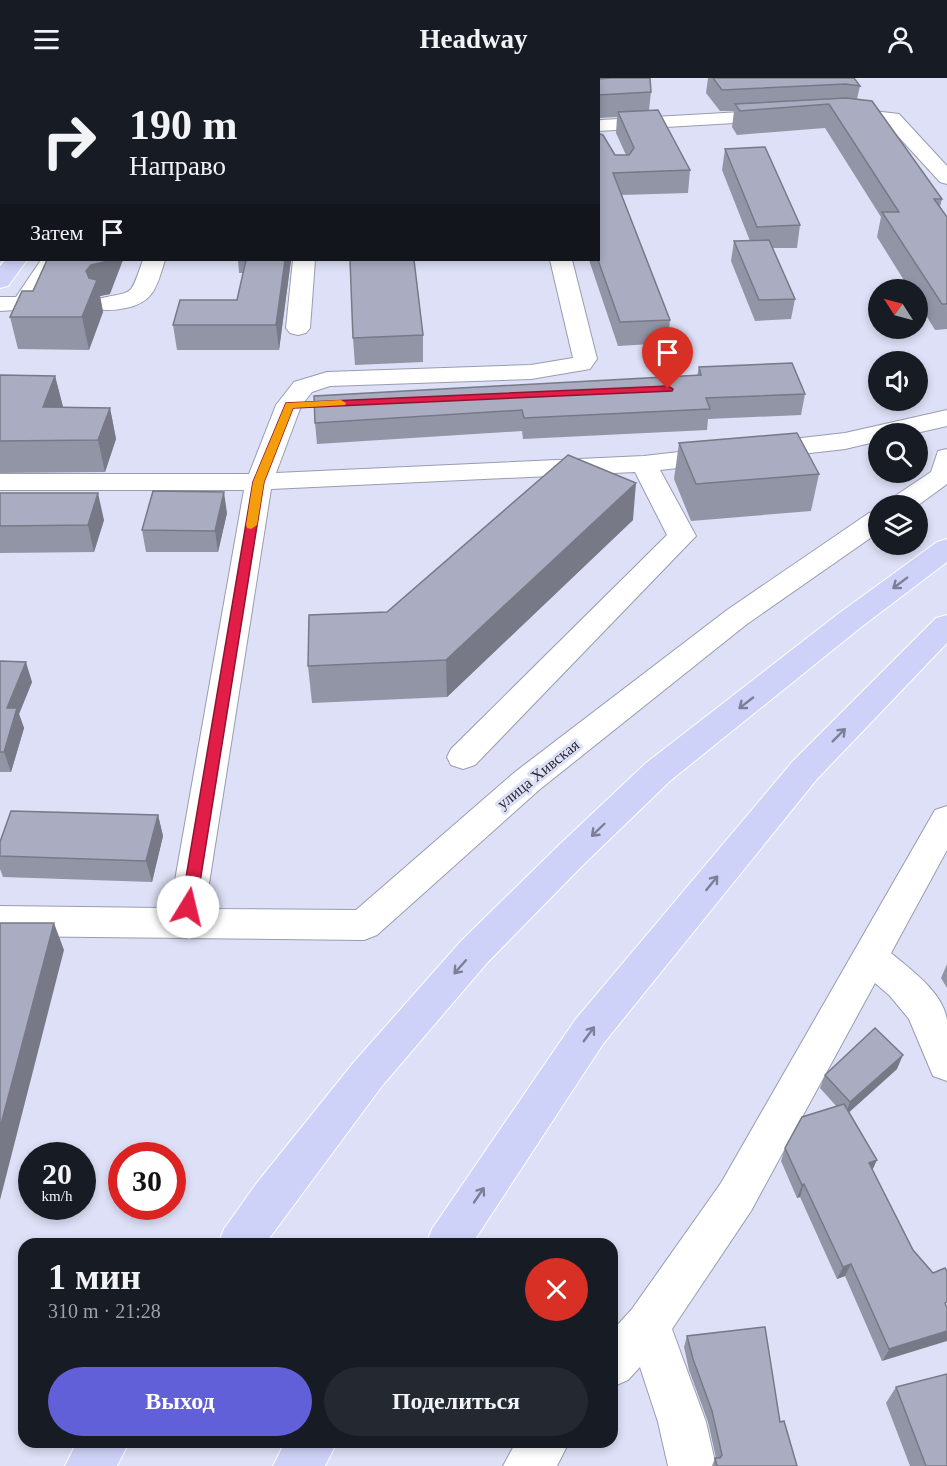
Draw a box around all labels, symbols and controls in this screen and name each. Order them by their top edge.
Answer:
icon: menu [30,23,63,56]
icon: person [884,23,917,56]
text: Headway [420,24,528,54]
icon: right [30,102,108,180]
text: 190 m [129,102,238,148]
text: Направо [129,151,226,181]
icon: arrive [96,216,129,249]
text: Затем [30,220,84,245]
north arrow [868,279,928,339]
map controls [868,279,928,555]
pin [642,327,693,389]
icon: arrive [651,336,684,369]
button: sound [868,351,928,411]
button: search [868,423,928,483]
button: layers [868,495,928,555]
one-way arrow [892,577,908,589]
one-way arrow [738,696,754,709]
one-way arrow [832,727,847,742]
street label: улица Хивская [494,735,583,813]
one-way arrow [591,822,606,837]
position arrow [156,875,220,939]
one-way arrow [705,875,718,891]
one-way arrow [454,959,468,975]
one-way arrow [582,1026,595,1042]
speed limit sign: 30 [108,1142,186,1220]
text: 20 [42,1157,72,1190]
one-way arrow [474,1187,486,1204]
text: km/h [42,1188,72,1204]
text: 1 мин [48,1257,141,1297]
button: close [525,1258,588,1321]
text: 310 m · 21:28 [48,1300,161,1322]
button: Выход [48,1367,312,1436]
button: Поделиться [324,1367,588,1436]

